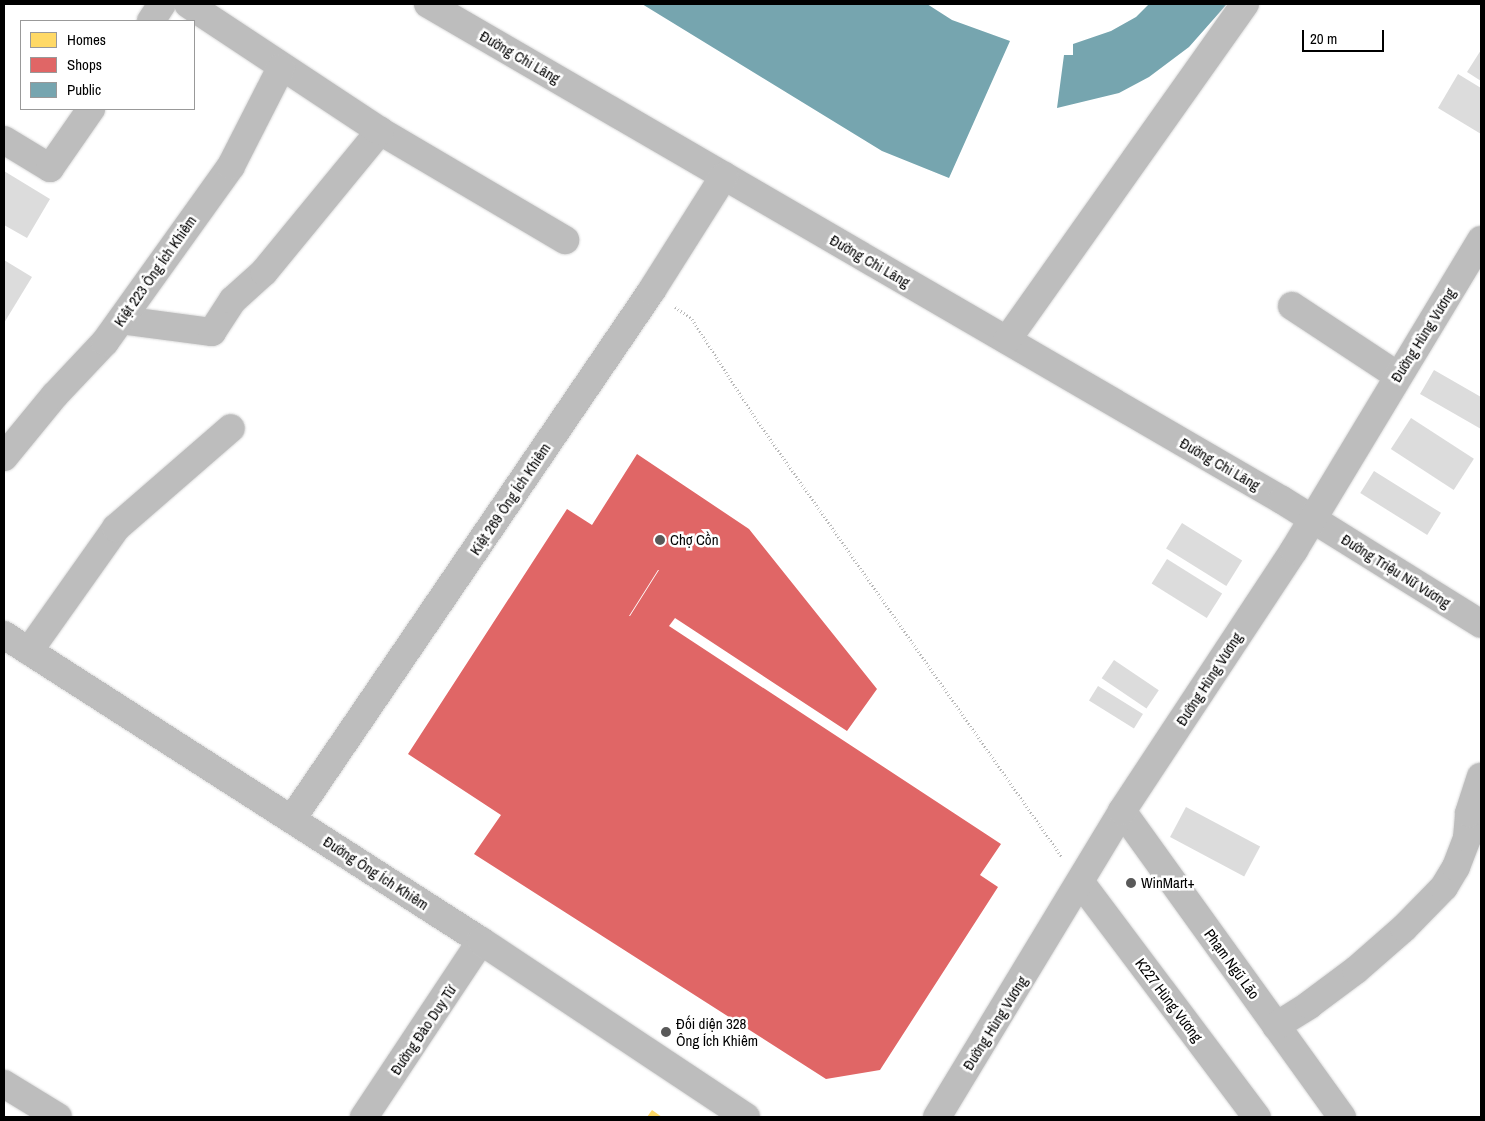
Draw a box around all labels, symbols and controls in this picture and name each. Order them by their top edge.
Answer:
legend [20,20,195,110]
scale bar [1305,20,1388,52]
street label: Đường Chi Lăng [477,27,563,87]
text: 20 m [1310,28,1337,49]
text: Homes [67,29,106,50]
text: Shops [67,54,102,75]
text: Public [67,79,101,100]
street label: Kiệt 223 Ông Ích Khiêm [110,212,200,330]
street label: Đường Chi Lăng [827,231,913,291]
street label: Đường Hùng Vương [1387,285,1459,385]
street label: Đường Chi Lăng [1177,434,1263,494]
street label: Kiệt 269 Ông Ích Khiêm [466,440,554,558]
street label: Đường Triệu Nữ Vương [1338,530,1454,612]
place label: Chợ Cồn [670,531,719,549]
marker: Chợ Cồn [654,534,666,546]
street label: Đường Hùng Vương [1172,629,1246,729]
street label: Đường Ông Ích Khiêm [320,832,432,914]
place label: WinMart+ [1141,874,1195,892]
marker: WinMart+ [1125,877,1137,889]
street label: Phạm Ngũ Lão [1201,926,1263,1002]
street label: K227 Hùng Vương [1132,955,1206,1045]
street label: Đường Hùng Vương [959,973,1031,1073]
street label: Đường Đào Duy Từ [386,982,460,1078]
place label: Đối diện 328 Ông Ích Khiêm [676,1014,758,1049]
marker: Đối diện 328 Ông Ích Khiêm [660,1026,672,1038]

